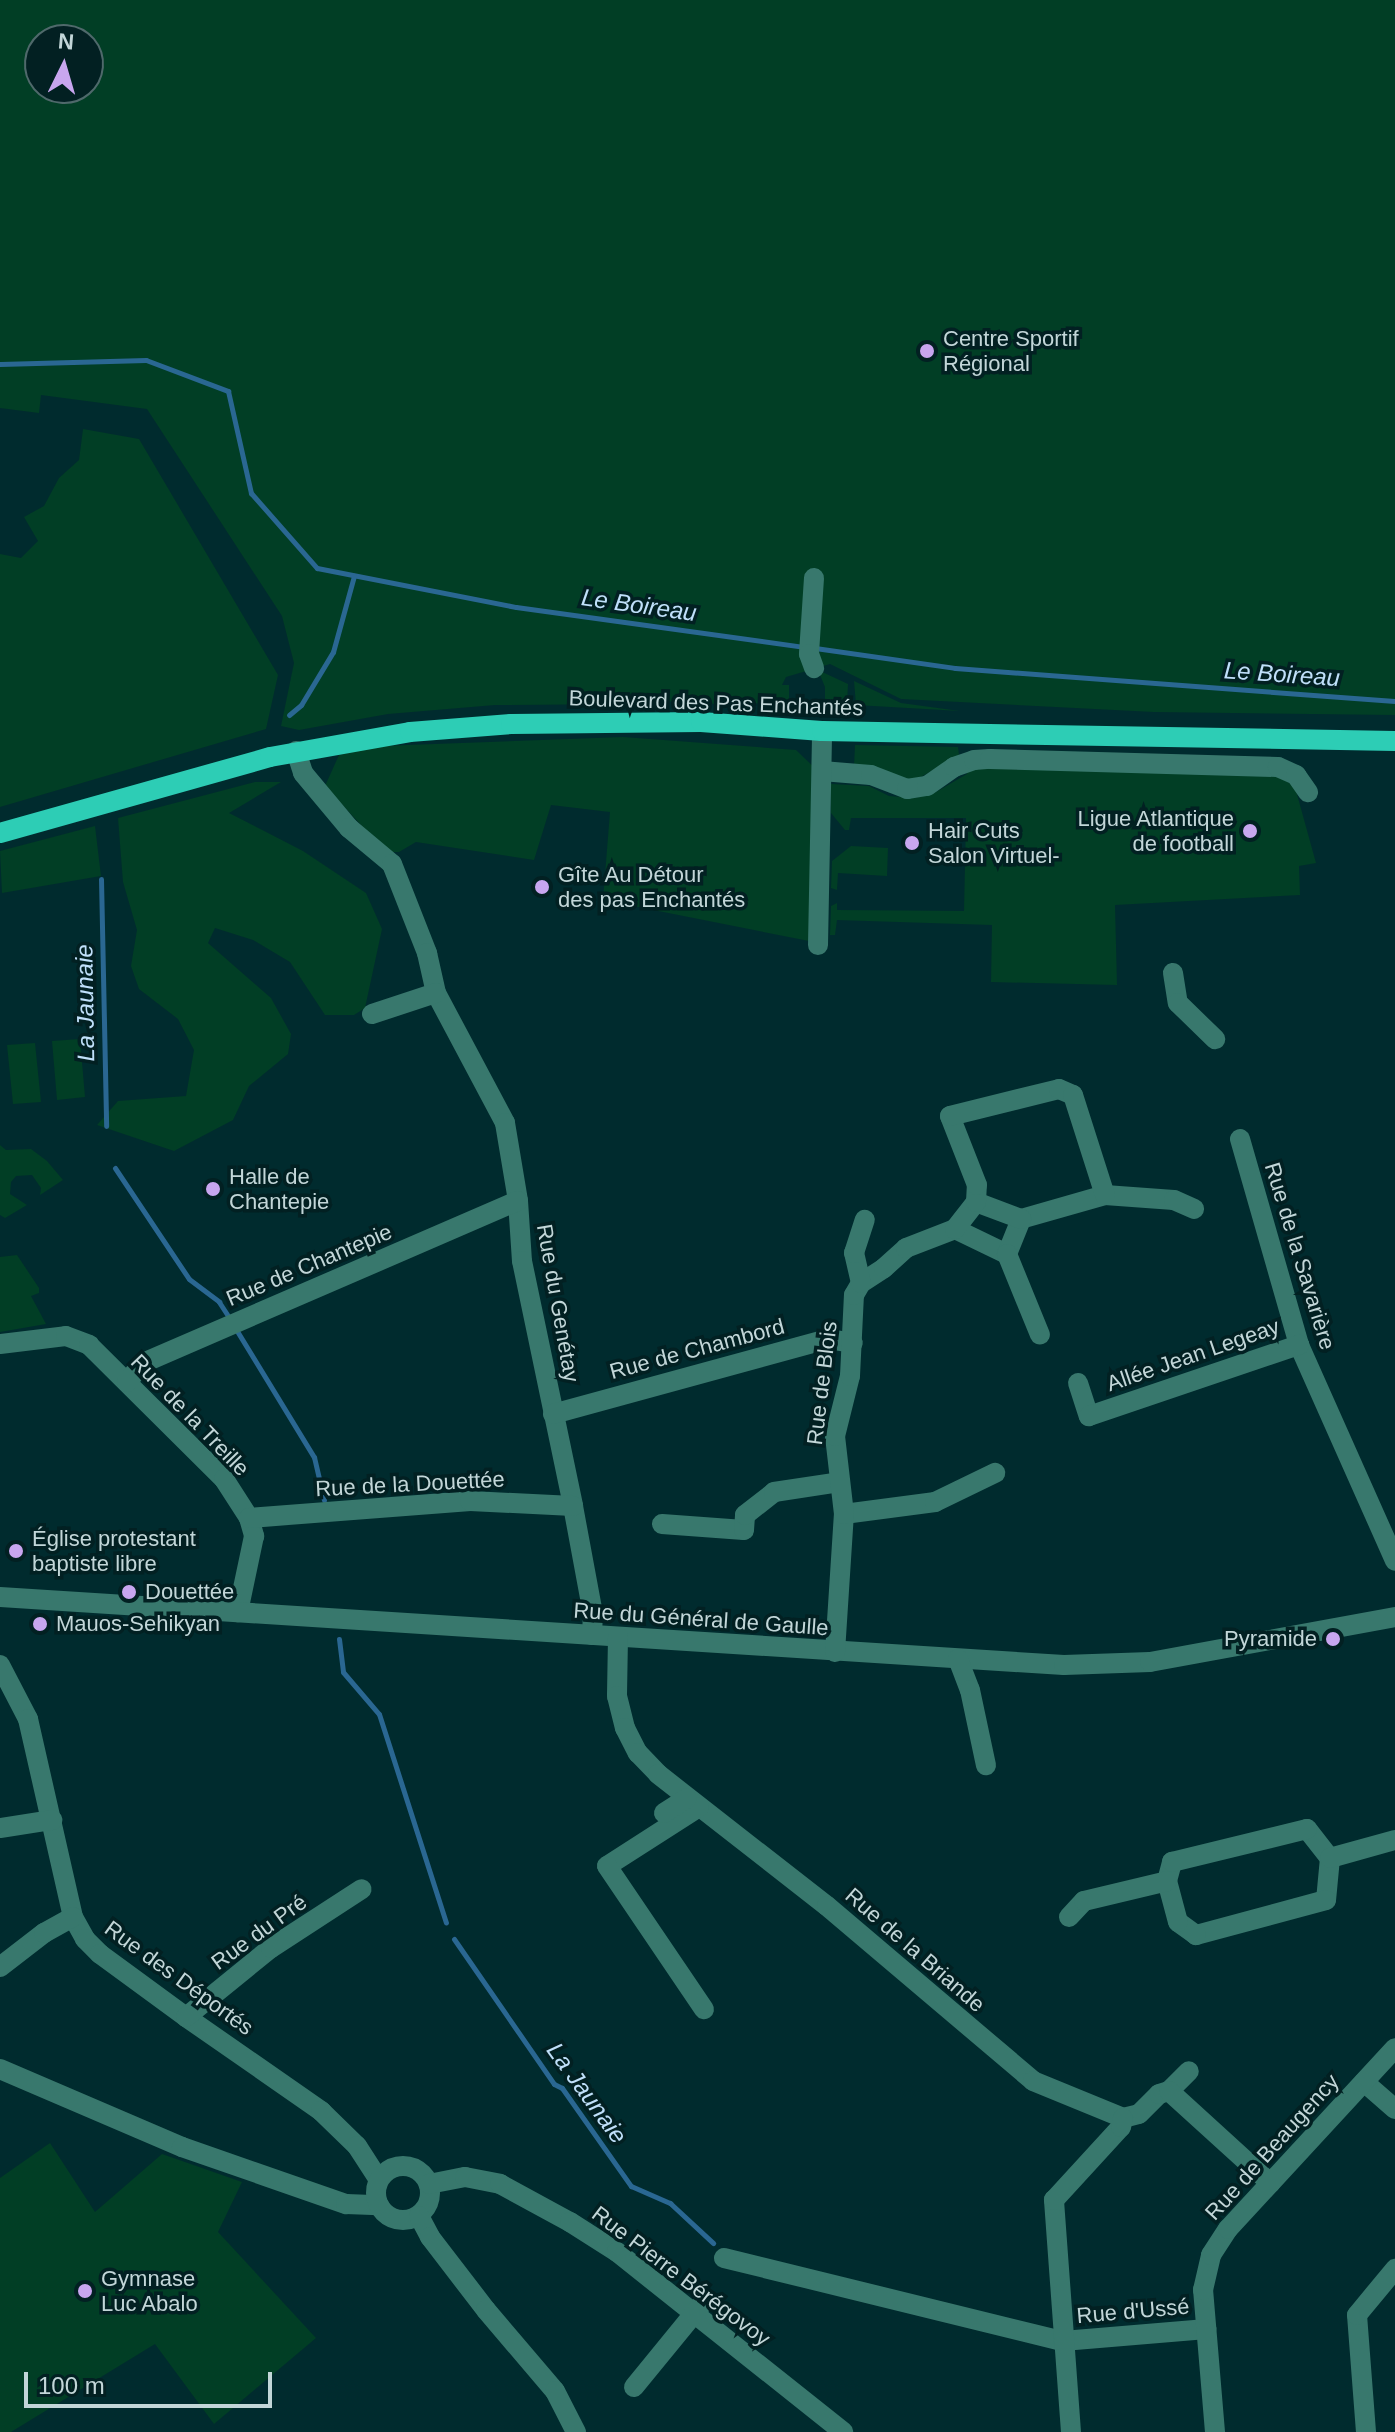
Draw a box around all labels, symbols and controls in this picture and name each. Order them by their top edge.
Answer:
north arrow [24,24,104,104]
text: N [57,28,75,55]
place label: Centre Sportif Régional [943,325,1079,376]
marker: Centre Sportif Régional [918,342,936,360]
water label: Le Boireau [580,583,698,627]
water label: Le Boireau [1223,656,1341,692]
street label: Boulevard des Pas Enchantés [568,685,864,721]
place label: Ligue Atlantique de football [1076,805,1234,856]
place label: Hair Cuts Salon Virtuel- [928,817,1060,868]
marker: Ligue Atlantique de football [1241,822,1259,840]
marker: Hair Cuts Salon Virtuel- [903,834,921,852]
place label: Gîte Au Détour des pas Enchantés [558,861,745,912]
marker: Gîte Au Détour des pas Enchantés [533,878,551,896]
water label: La Jaunaie [70,944,100,1062]
street label: Rue de la Savarière [1259,1159,1341,1353]
place label: Halle de Chantepie [229,1163,329,1214]
marker: Halle de Chantepie [204,1180,222,1198]
street label: Rue de Chantepie [222,1218,396,1312]
street label: Rue du Genétay [531,1222,585,1384]
street label: Rue de Chambord [607,1313,787,1385]
street label: Allée Jean Legeay [1103,1313,1283,1397]
street label: Rue de Blois [801,1319,843,1447]
street label: Rue de la Treille [125,1349,255,1481]
street label: Rue de la Douettée [315,1466,505,1502]
place label: Église protestant baptiste libre [32,1525,196,1576]
marker: Église protestant baptiste libre [7,1542,25,1560]
place label: Douettée [145,1579,234,1605]
marker: Douettée [120,1583,138,1601]
street label: Rue du Général de Gaulle [573,1597,829,1641]
place label: Mauos-Sehikyan [56,1611,220,1637]
marker: Mauos-Sehikyan [31,1615,49,1633]
place label: Pyramide [1224,1626,1317,1652]
marker: Pyramide [1324,1630,1342,1648]
street label: Rue de la Briande [840,1882,990,2018]
street label: Rue du Pré [206,1889,312,1975]
street label: Rue des Déportés [100,1915,258,2041]
water label: La Jaunaie [541,2037,633,2149]
street label: Rue de Beaugency [1200,2069,1344,2225]
street label: Rue Pierre Bérégovoy [587,2200,775,2352]
place label: Gymnase Luc Abalo [101,2265,199,2316]
marker: Gymnase Luc Abalo [76,2282,94,2300]
street label: Rue d'Ussé [1076,2293,1190,2329]
scale bar [28,2356,276,2406]
text: 100 m [38,2372,105,2399]

